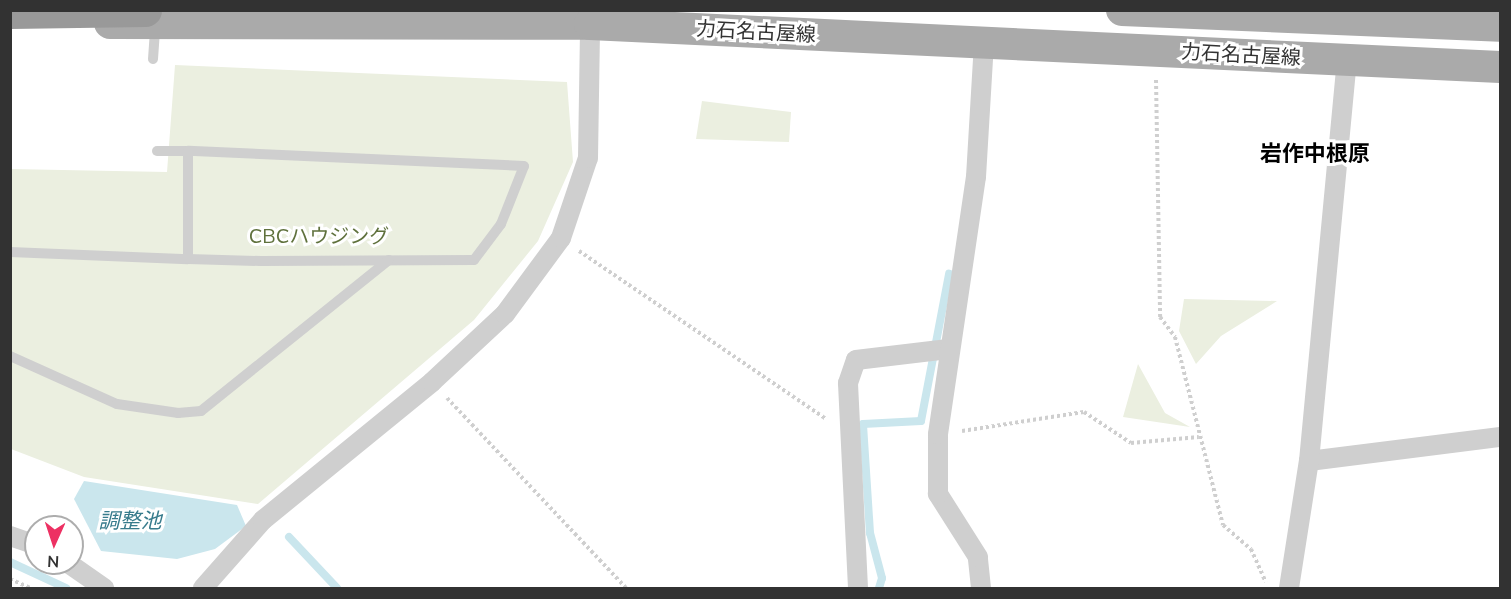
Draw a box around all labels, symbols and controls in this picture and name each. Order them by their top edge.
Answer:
street label: 力石名古屋線 [695,17,817,47]
street label: 力石名古屋線 [1180,40,1302,70]
district label: 岩作中根原 [1260,142,1370,168]
park label: CBCハウジング [249,224,389,248]
water label: 調整池 [99,508,161,534]
north arrow [24,515,84,575]
text: N [47,550,60,572]

